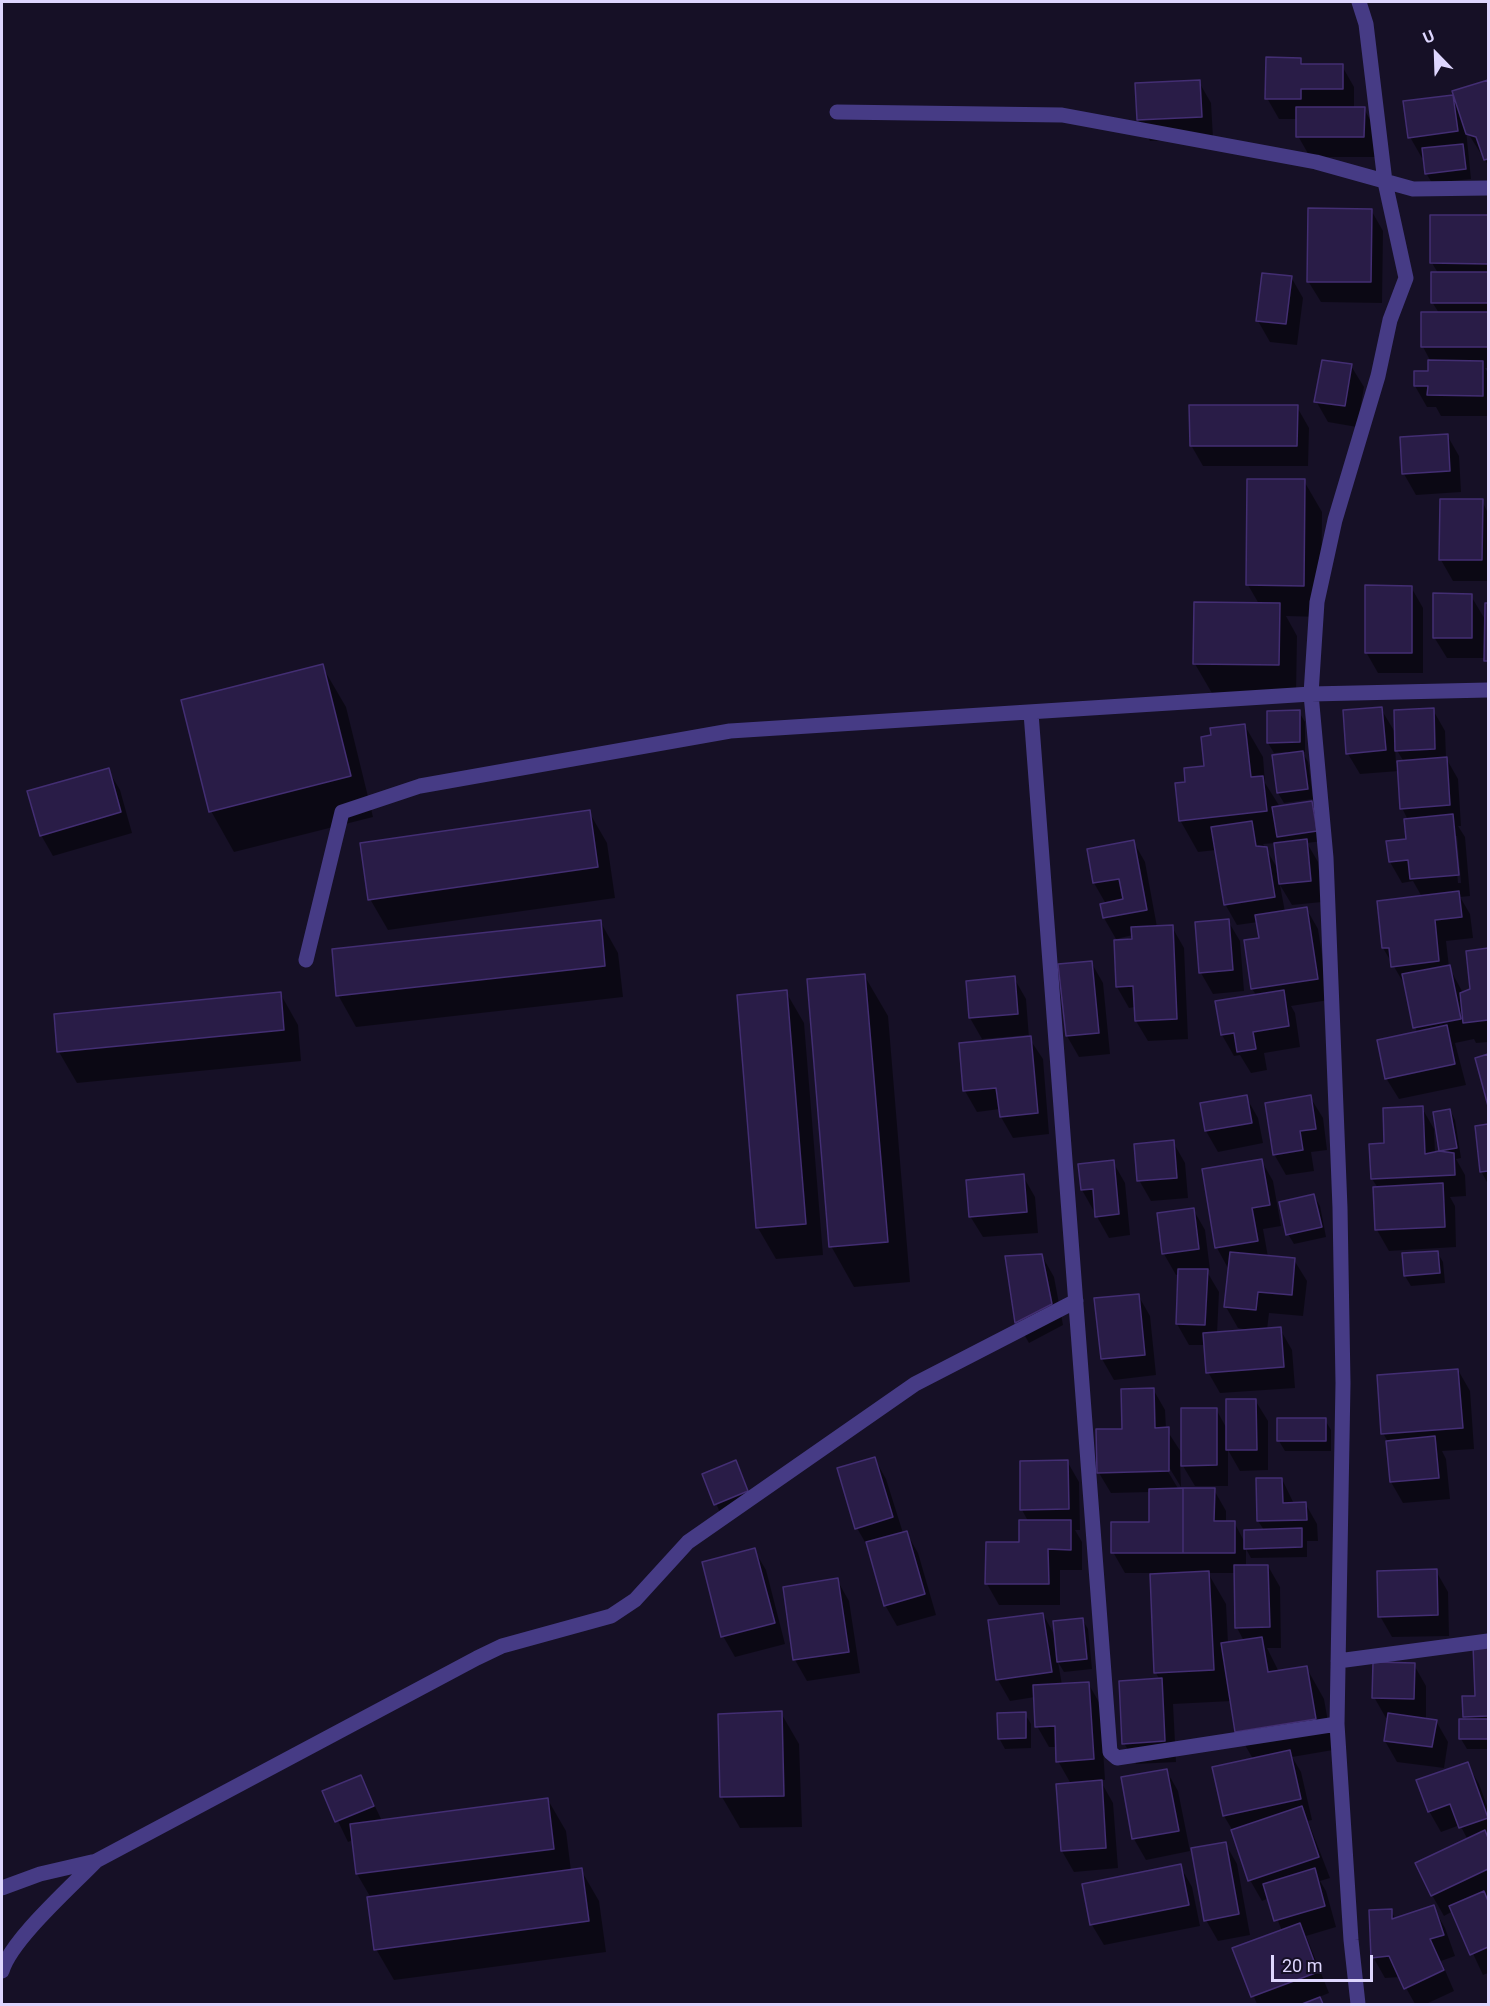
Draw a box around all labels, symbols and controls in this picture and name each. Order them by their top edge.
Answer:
north arrow [1406,24,1466,84]
text: U [1420,26,1437,48]
scale bar [1274,1943,1376,1981]
text: 20 m [1282,1955,1322,1976]

